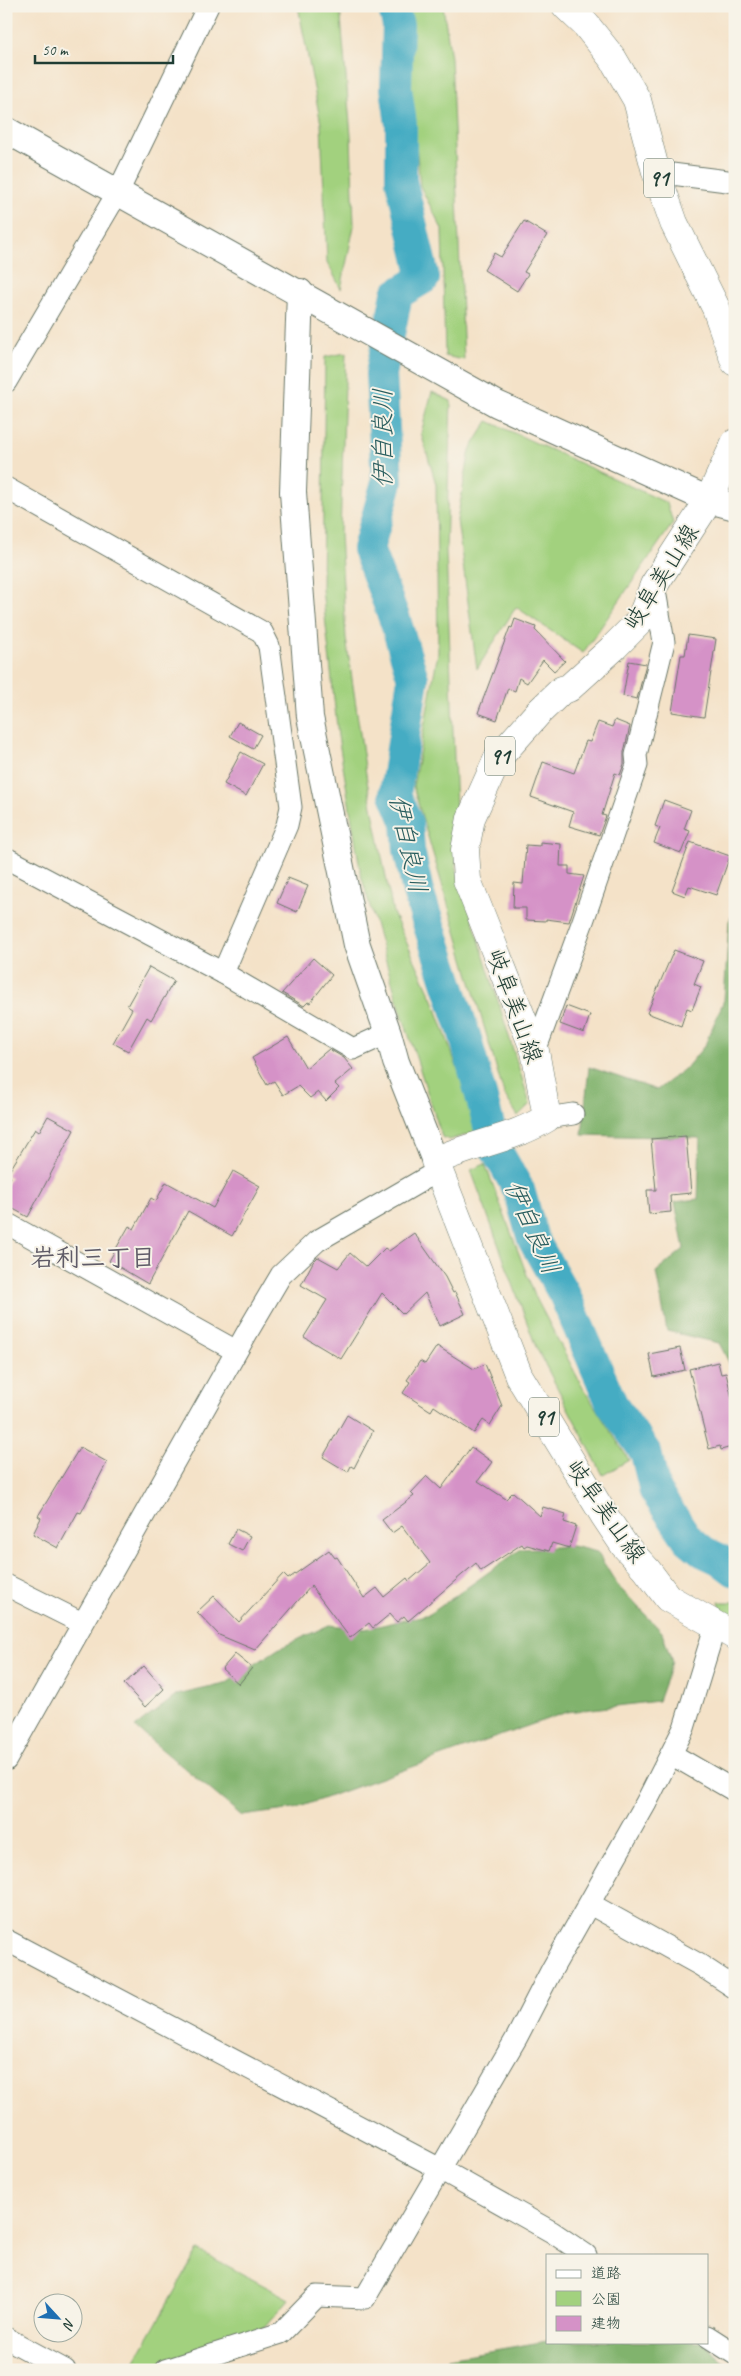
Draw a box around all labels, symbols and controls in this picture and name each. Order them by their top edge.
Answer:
scale bar [35,32,172,64]
text: 50 m [42,41,69,60]
road number: 91 [644,158,674,198]
water label: 伊自良川 [367,388,399,488]
street label: 岐阜美山線 [616,518,706,636]
road number: 91 [485,736,515,776]
water label: 伊自良川 [382,792,434,896]
street label: 岐阜美山線 [480,944,550,1068]
water label: 伊自良川 [497,1175,567,1280]
district label: 岩利三丁目 [30,1242,156,1274]
road number: 91 [529,1398,559,1436]
street label: 岐阜美山線 [559,1453,653,1569]
legend [546,2254,708,2344]
text: 道路 [591,2264,621,2283]
text: 公園 [591,2290,621,2309]
north arrow [32,2294,82,2344]
text: 建物 [591,2314,621,2333]
text: N [59,2316,79,2333]

